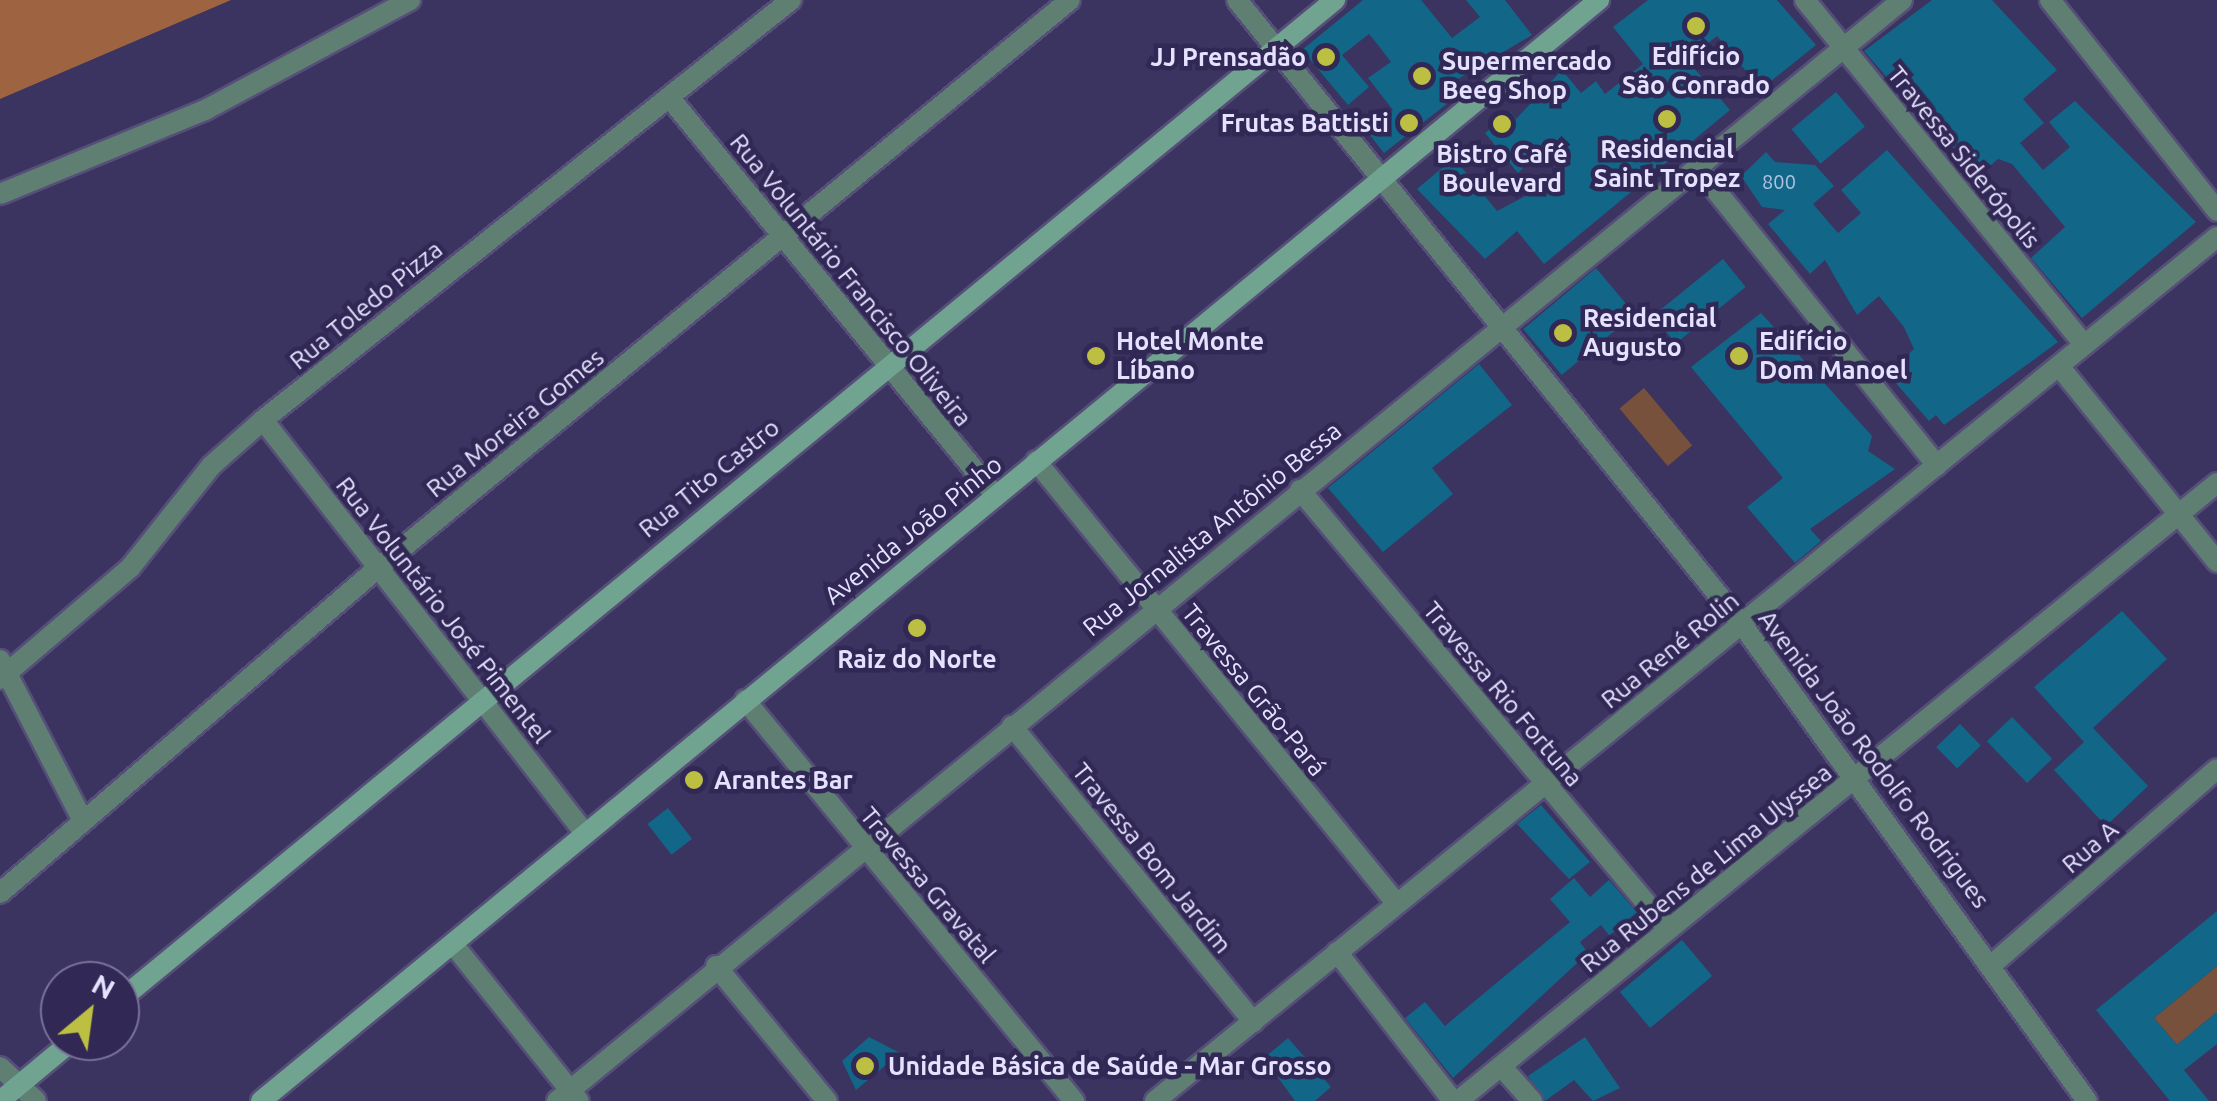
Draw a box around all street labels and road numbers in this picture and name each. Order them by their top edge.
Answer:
street label: Travessa Siderópolis [1881,60,2047,254]
street label: Rua Voluntário Francisco Oliveira [724,128,978,432]
street label: Rua Toledo Pizza [284,234,448,376]
street label: Rua Moreira Gomes [420,342,610,504]
street label: Rua Tito Castro [633,412,785,544]
street label: Rua Jornalista Antônio Bessa [1077,416,1347,642]
street label: Avenida João Pinho [818,449,1008,611]
street label: Rua Voluntário José Pimentel [330,471,556,749]
street label: Rua René Rolin [1595,585,1745,715]
street label: Travessa Rio Fortuna [1417,595,1589,793]
street label: Travessa Grão-Pará [1176,598,1332,782]
street label: Avenida João Rodolfo Rodrigues [1752,604,1996,914]
street label: Travessa Bom Jardim [1066,757,1238,959]
street label: Rua Rubens de Lima Ulyssea [1574,757,1838,979]
street label: Travessa Gravatal [854,801,1002,969]
street label: Rua A [2056,814,2124,880]

